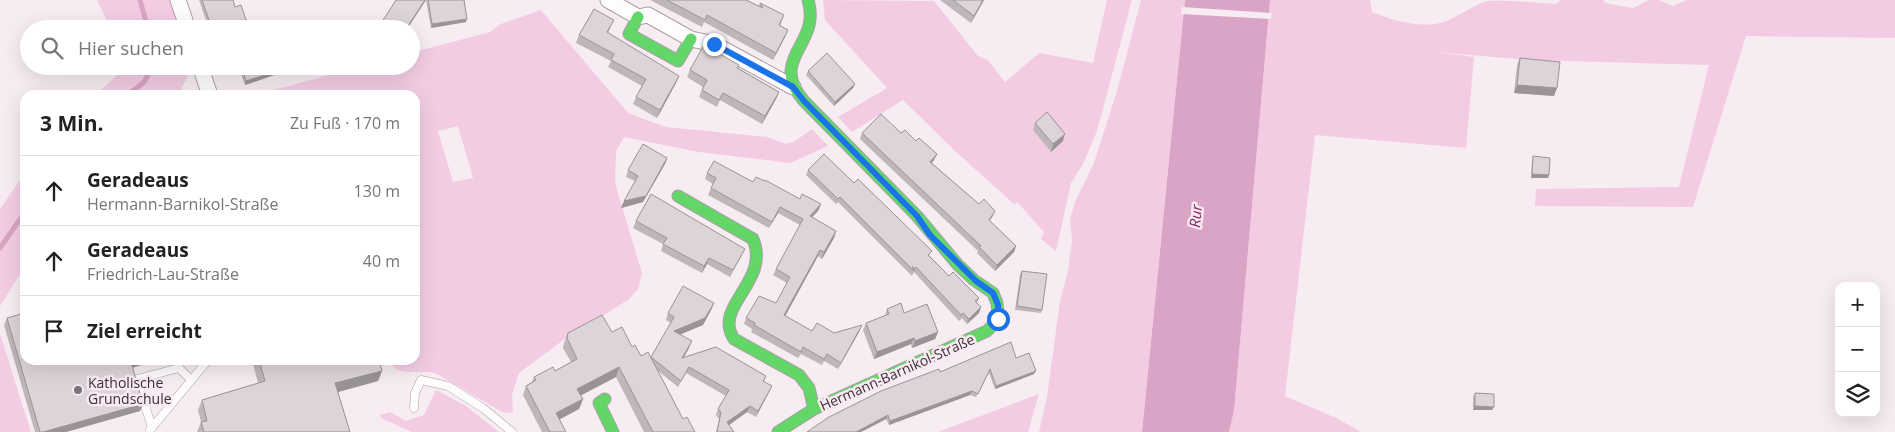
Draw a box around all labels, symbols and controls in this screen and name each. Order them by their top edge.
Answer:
search box [20,20,420,75]
route end [703,33,726,56]
icon: search [38,34,66,62]
text: Hier suchen [78,35,184,61]
text: 3 Min. [40,109,103,137]
text: Zu Fuß · 170 m [290,112,400,134]
text: Geradeaus [87,167,189,193]
icon: ahead [40,177,68,205]
text: 130 m [354,180,400,202]
text: Hermann-Barnikol-Straße [87,193,278,215]
water label: Rur [1184,203,1206,228]
text: Geradeaus [87,237,189,263]
icon: ahead [40,247,68,275]
text: 40 m [363,250,400,272]
text: Friedrich-Lau-Straße [87,263,239,285]
map controls [1835,282,1880,417]
button: + [1835,282,1880,327]
route start [987,308,1010,331]
icon: arrive [40,317,68,345]
text: Ziel erreicht [87,318,202,344]
button: − [1835,327,1880,372]
street label: Hermann-Barnikol-Straße [817,329,978,415]
button: layers [1835,372,1880,417]
place label: Katholische Grundschule [88,373,172,408]
marker: Katholische Grundschule [72,384,84,396]

